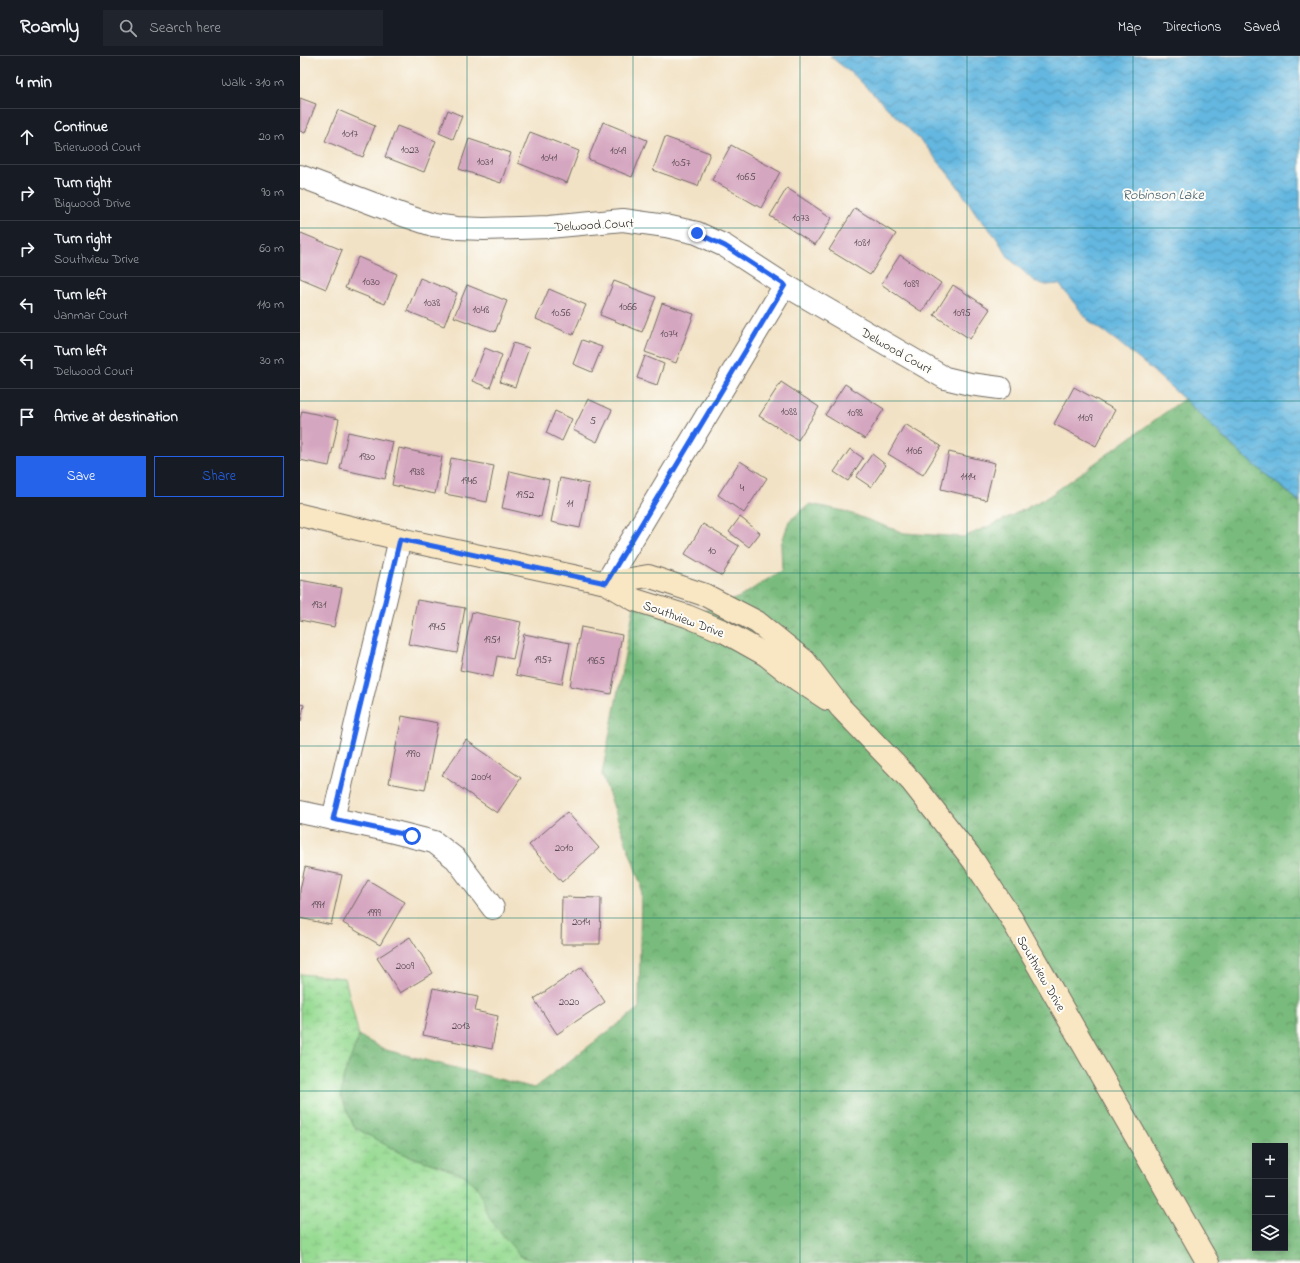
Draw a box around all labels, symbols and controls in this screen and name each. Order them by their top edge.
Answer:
search box [103,10,383,46]
text: Roamly [20,14,79,41]
icon: search [117,17,139,39]
text: Search here [149,17,221,39]
text: Map [1118,17,1141,38]
text: Directions [1163,17,1221,38]
text: Saved [1243,17,1280,38]
text: 4 min [16,70,52,95]
text: Walk · 310 m [221,73,284,92]
text: Continue [54,116,108,138]
icon: ahead [16,126,38,148]
house number: 1017 [342,126,359,142]
text: 20 m [259,127,284,146]
text: Brierwood Court [54,138,141,157]
house number: 1023 [401,142,420,158]
house number: 1049 [610,143,627,159]
house number: 1041 [541,150,558,166]
house number: 1031 [477,154,494,170]
house number: 1057 [671,155,691,171]
house number: 1065 [736,169,756,185]
text: Turn right [54,172,112,194]
icon: right [16,182,38,204]
text: 90 m [261,183,284,202]
water label: Robinson Lake [1122,185,1204,206]
text: Bigwood Drive [54,194,131,213]
house number: 1073 [792,210,810,226]
street label: Delwood Court [553,214,635,237]
route end [688,224,706,242]
text: Turn right [54,228,112,250]
house number: 1081 [854,235,870,251]
icon: right [16,238,38,260]
text: 60 m [259,239,284,258]
text: Southview Drive [54,250,139,269]
house number: 1030 [362,274,380,290]
house number: 1089 [903,276,920,292]
text: Turn left [54,284,107,306]
icon: left [16,294,38,316]
text: 110 m [257,295,284,314]
house number: 1038 [424,295,440,311]
house number: 1066 [619,299,637,315]
house number: 1048 [473,302,489,318]
house number: 1056 [551,305,571,321]
house number: 1095 [953,305,971,321]
text: Janmar Court [54,306,128,325]
street label: Delwood Court [856,323,936,380]
house number: 1074 [660,326,678,342]
text: Turn left [54,340,107,362]
icon: left [16,350,38,372]
text: 30 m [260,351,284,370]
text: Delwood Court [54,362,134,381]
house number: 1088 [781,404,797,420]
house number: 1098 [847,405,863,421]
icon: arrive [16,406,38,428]
text: Arrive at destination [54,406,178,428]
house number: 1109 [1077,410,1093,426]
house number: 5 [590,413,596,429]
house number: 1106 [906,443,922,459]
house number: 1930 [359,449,375,465]
button: Save [16,456,146,497]
button: Share [154,456,284,497]
house number: 1938 [409,464,425,480]
house number: 1114 [960,469,976,485]
house number: 1946 [461,473,477,489]
house number: 4 [740,480,745,496]
house number: 1952 [516,487,535,503]
house number: 11 [567,496,574,512]
house number: 10 [708,543,716,559]
street label: Southview Drive [640,596,727,643]
house number: 1931 [312,597,327,613]
house number: 1945 [428,619,446,635]
house number: 1951 [484,632,501,648]
house number: 1957 [534,652,552,668]
house number: 1965 [587,653,605,669]
house number: 1990 [406,746,421,762]
house number: 2004 [471,769,491,785]
route start [403,827,421,845]
house number: 2010 [555,840,573,856]
house number: 1991 [311,897,325,913]
house number: 1999 [367,905,381,921]
house number: 2014 [572,914,591,930]
street label: Southview Drive [1011,932,1070,1016]
house number: 2009 [396,958,415,974]
house number: 2020 [559,994,579,1010]
house number: 2013 [452,1018,471,1034]
map controls [1252,1143,1288,1251]
button: + [1252,1143,1288,1179]
button: − [1252,1179,1288,1215]
button: layers [1252,1215,1288,1251]

